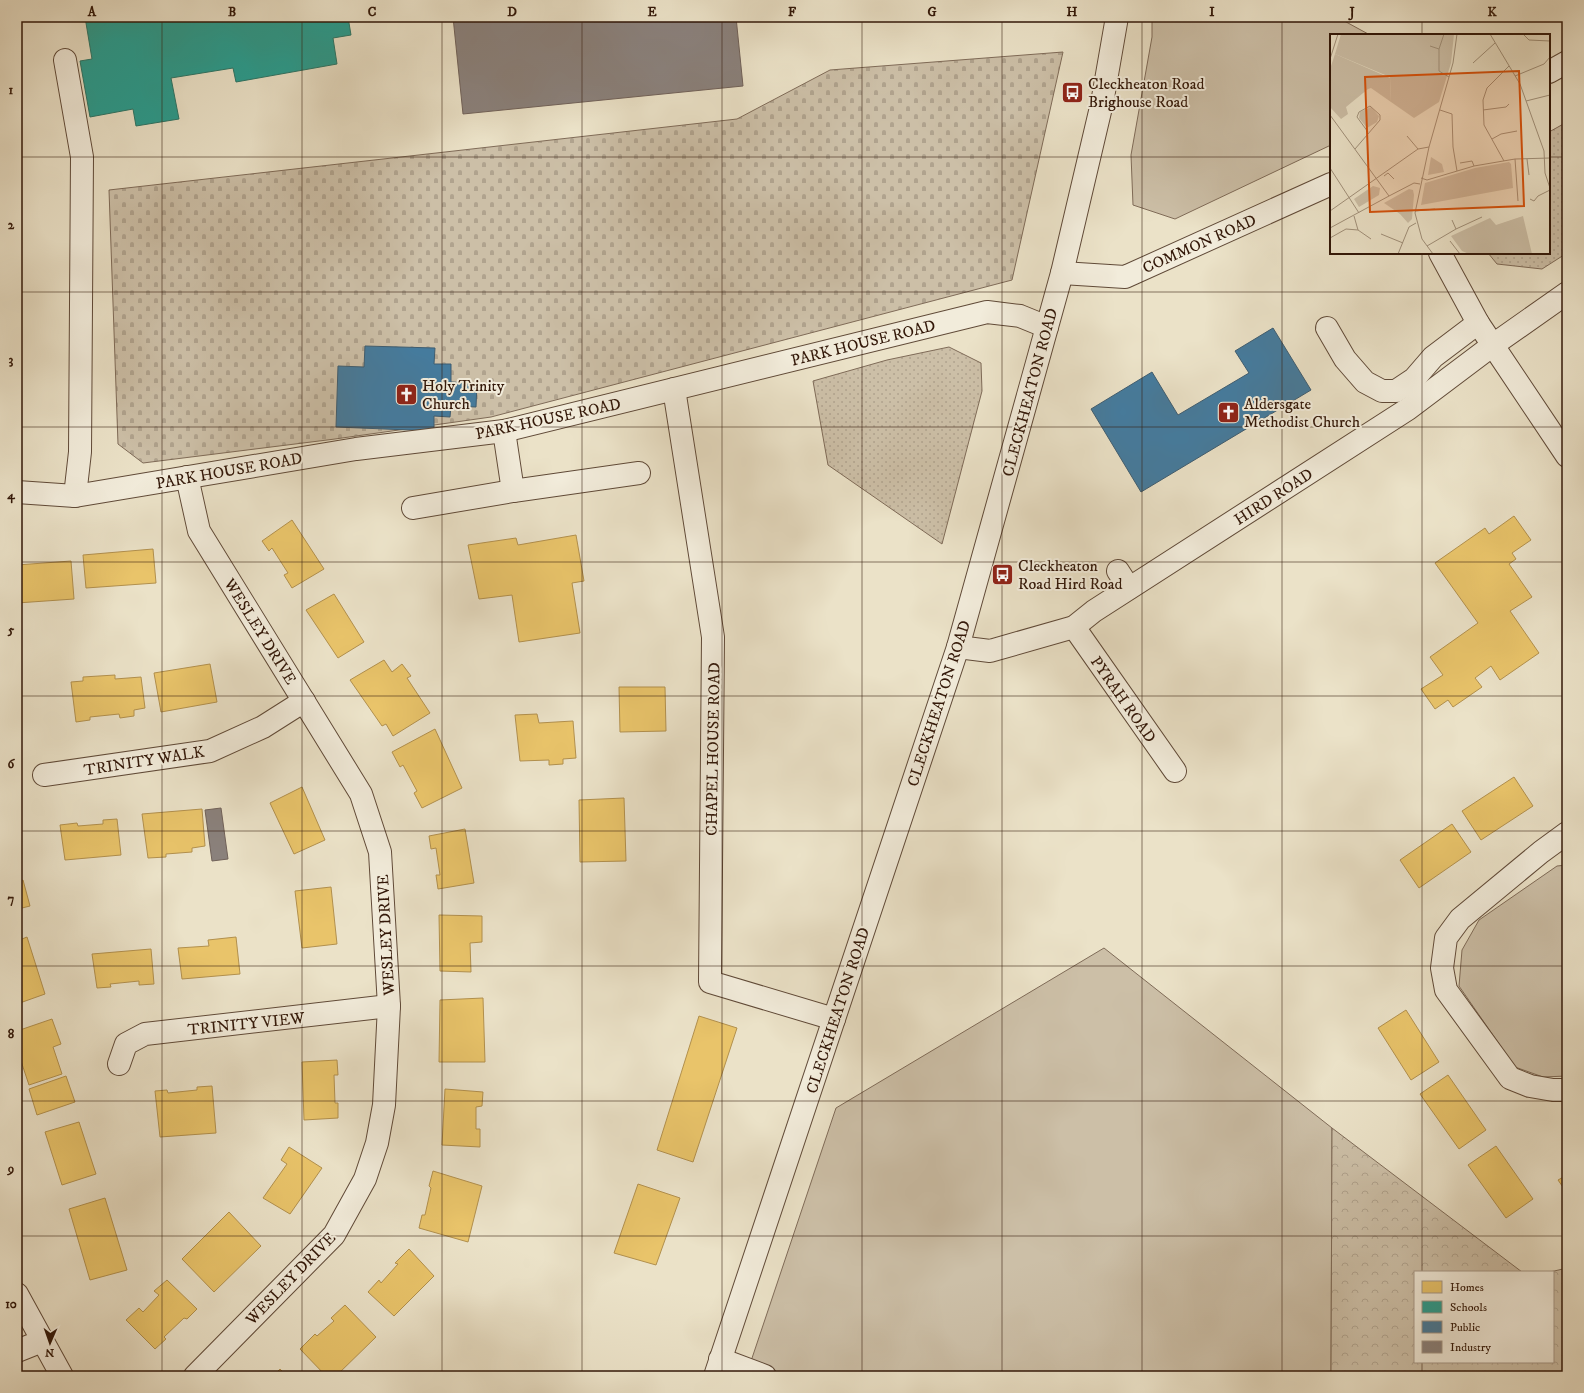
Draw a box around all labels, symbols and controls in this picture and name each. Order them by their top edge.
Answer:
text: A [87,4,97,20]
text: B [228,4,236,20]
text: C [368,4,377,20]
text: D [507,4,517,20]
text: E [647,4,657,20]
text: F [788,4,797,20]
text: G [927,4,937,20]
text: H [1067,4,1078,20]
text: I [1209,4,1215,20]
text: J [1347,4,1355,21]
text: K [1487,4,1497,20]
inset map [1330,34,1550,254]
place label: Cleckheaton Road Brighouse Road [1088,74,1204,112]
bus stop icon: Cleckheaton Road Brighouse Road [1059,79,1085,105]
text: 1 [9,82,14,98]
street label: COMMON ROAD [1139,210,1259,278]
text: 2 [8,217,15,233]
street label: CLECKHEATON ROAD [998,306,1062,479]
street label: PARK HOUSE ROAD [789,315,938,371]
text: 3 [9,352,14,368]
place label: Holy Trinity Church [422,376,505,414]
church icon: Holy Trinity Church [394,381,420,407]
street label: PARK HOUSE ROAD [474,394,623,444]
place label: Aldersgate Methodist Church [1244,394,1361,432]
church icon: Aldersgate Methodist Church [1216,399,1242,425]
street label: PARK HOUSE ROAD [154,448,304,494]
street label: HIRD ROAD [1230,464,1317,530]
text: 4 [6,487,15,504]
place label: Cleckheaton Road Hird Road [1018,556,1123,594]
bus stop icon: Cleckheaton Road Hird Road [990,561,1016,587]
street label: WESLEY DRIVE [219,574,301,688]
street label: CLECKHEATON ROAD [903,618,975,789]
text: 5 [7,622,15,638]
street label: PYRAH ROAD [1086,652,1160,747]
street label: CHAPEL HOUSE ROAD [701,662,725,836]
street label: TRINITY WALK [82,741,207,780]
text: 6 [8,756,16,772]
street label: WESLEY DRIVE [373,874,399,997]
text: 7 [8,891,15,907]
street label: CLECKHEATON ROAD [802,925,874,1096]
street label: TRINITY VIEW [187,1008,306,1040]
text: 8 [8,1026,15,1042]
text: 9 [7,1161,14,1177]
street label: WESLEY DRIVE [241,1228,340,1330]
legend [1414,1271,1554,1363]
text: Homes [1450,1280,1484,1295]
text: 10 [5,1296,17,1312]
text: Schools [1450,1300,1487,1315]
text: Public [1450,1320,1480,1335]
north arrow [30,1323,70,1363]
text: Industry [1450,1340,1491,1355]
text: N [45,1345,54,1359]

